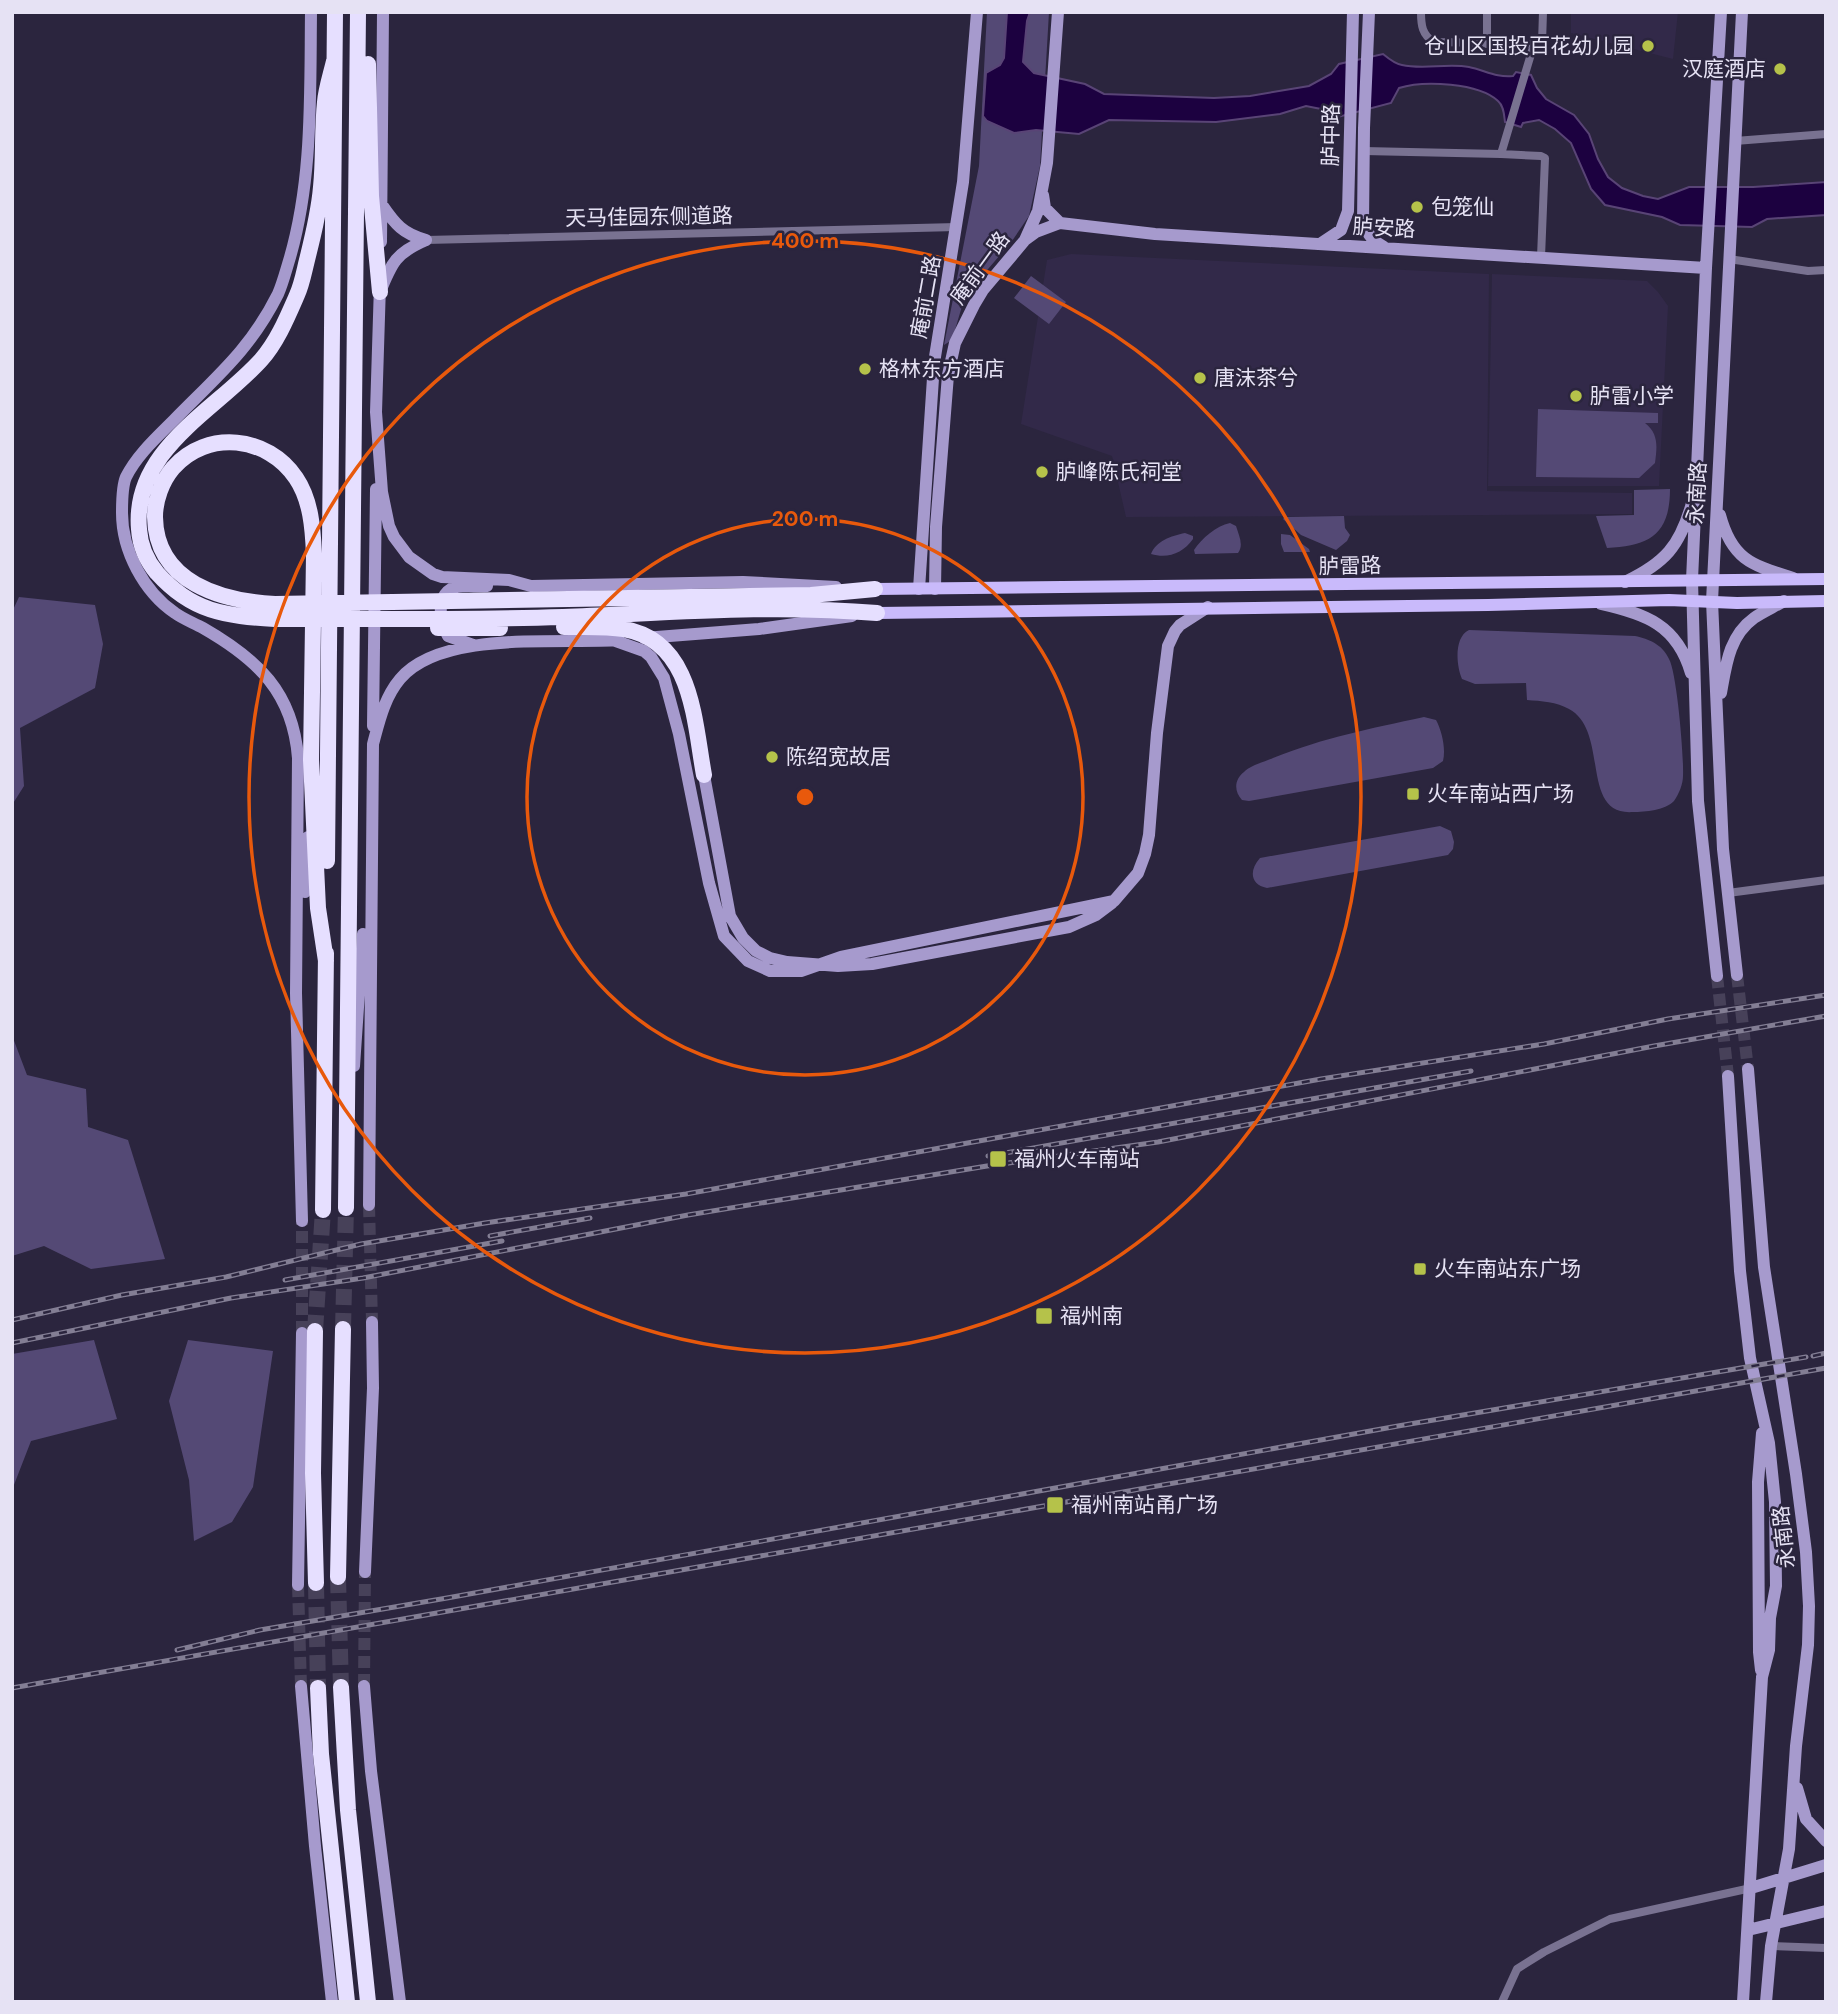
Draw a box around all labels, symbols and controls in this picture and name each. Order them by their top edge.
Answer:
place label: 仓山区国投百花幼儿园 [1424,32,1634,60]
marker: 仓山区国投百花幼儿园 [1640,38,1656,54]
place label: 汉庭酒店 [1682,55,1766,83]
marker: 汉庭酒店 [1772,61,1788,77]
street label: 胪中路 [1316,103,1346,167]
place label: 包笼仙 [1431,193,1494,221]
marker: 包笼仙 [1409,199,1425,215]
street label: 天马佳园东侧道路 [565,202,733,232]
street label: 胪安路 [1352,212,1416,244]
street label: 庵前一路 [944,226,1016,310]
text: 400 m [771,227,839,255]
street label: 庵前二路 [905,253,947,341]
place label: 格林东方酒店 [879,355,1005,383]
marker: 格林东方酒店 [857,361,873,377]
place label: 唐沫茶兮 [1214,364,1298,392]
marker: 唐沫茶兮 [1192,370,1208,386]
place label: 胪雷小学 [1590,382,1674,410]
marker: 胪雷小学 [1568,388,1584,404]
place label: 胪峰陈氏祠堂 [1056,458,1182,486]
street label: 永南路 [1681,461,1713,525]
marker: 胪峰陈氏祠堂 [1034,464,1050,480]
text: 200 m [772,505,838,533]
street label: 胪雷路 [1318,551,1382,581]
place label: 陈绍宽故居 [786,743,891,771]
marker: 陈绍宽故居 [764,749,780,765]
place label: 火车南站西广场 [1427,780,1574,808]
centre of rings [793,785,817,809]
marker: 火车南站西广场 [1405,786,1421,802]
place label: 福州火车南站 [1014,1145,1140,1173]
marker: 福州火车南站 [988,1149,1008,1169]
place label: 火车南站东广场 [1434,1255,1581,1283]
marker: 火车南站东广场 [1412,1261,1428,1277]
place label: 福州南 [1060,1302,1123,1330]
marker: 福州南 [1034,1306,1054,1326]
place label: 福州南站甬广场 [1071,1491,1218,1519]
marker: 福州南站甬广场 [1045,1495,1065,1515]
street label: 永南路 [1767,1504,1801,1570]

